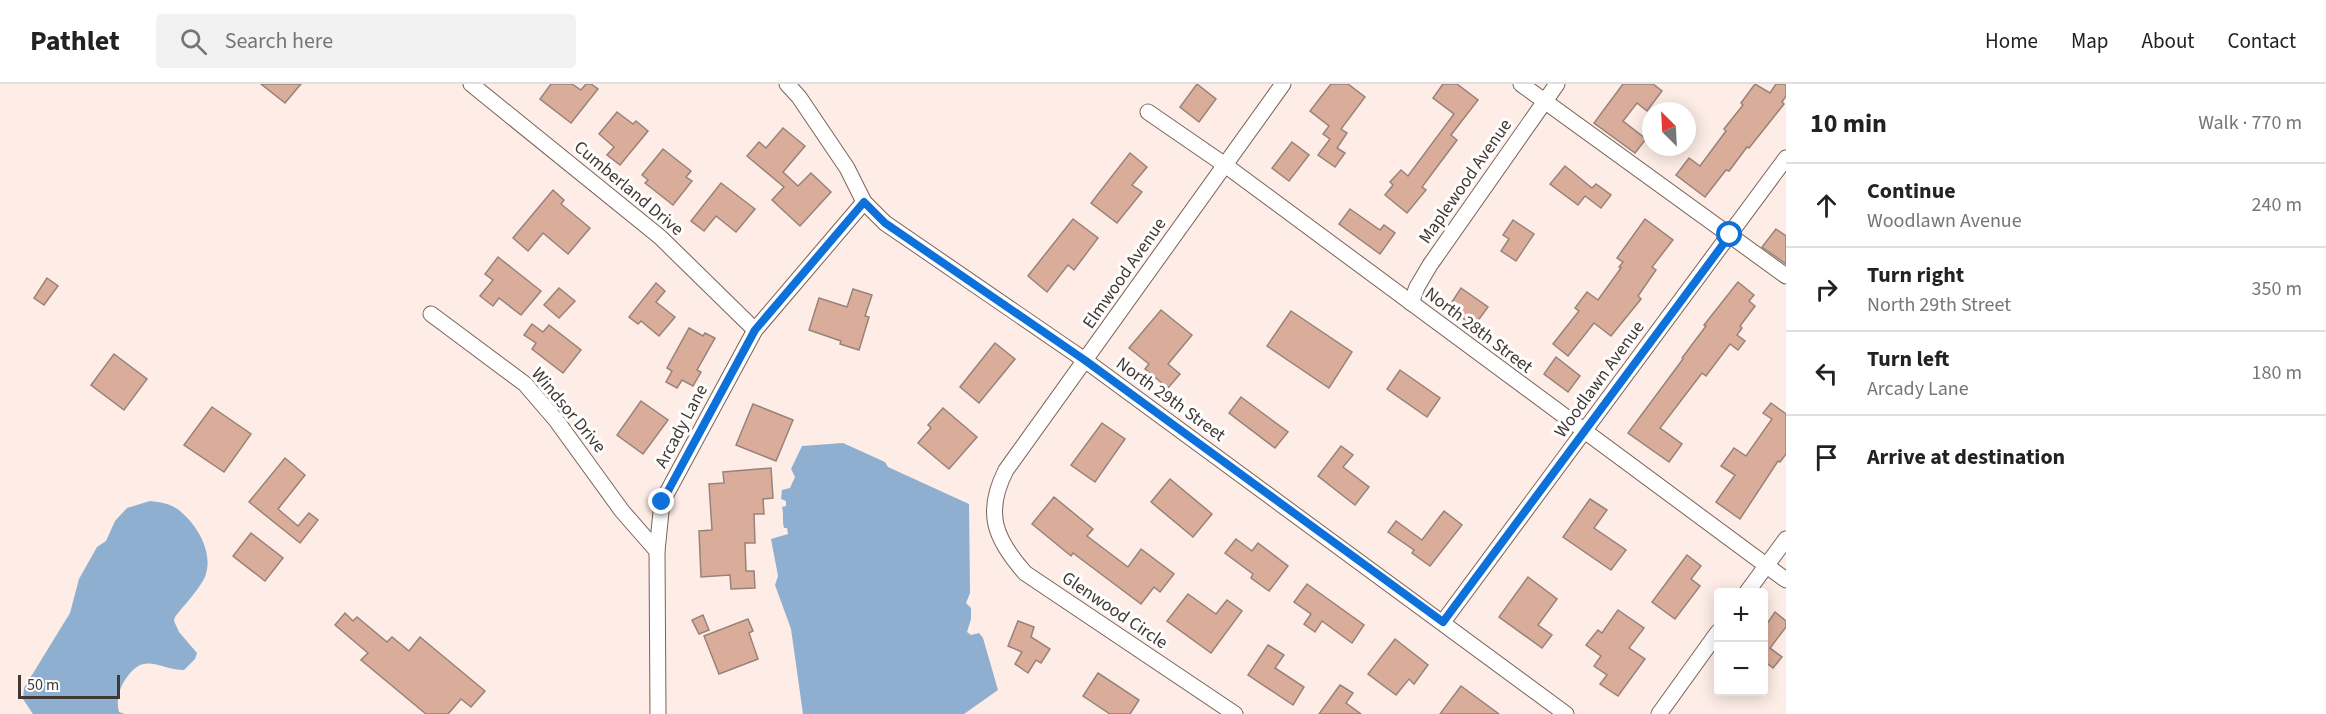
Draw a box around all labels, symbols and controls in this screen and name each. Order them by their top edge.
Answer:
search box [156,14,576,68]
text: Pathlet [30,21,120,61]
icon: search [177,25,210,58]
text: Search here [225,25,333,57]
text: Home [1985,26,2038,56]
text: Map [2071,26,2109,56]
text: About [2142,26,2194,56]
text: Contact [2227,26,2296,56]
north arrow [1642,102,1696,156]
text: 10 min [1810,105,1887,142]
text: Walk · 770 m [2198,109,2302,137]
street label: Maplewood Avenue [1413,114,1518,249]
street label: Cumberland Drive [569,135,689,242]
text: Continue [1867,175,1956,207]
icon: ahead [1810,189,1843,222]
text: 240 m [2252,191,2302,219]
text: Woodlawn Avenue [1867,207,2022,235]
street label: Elmwood Avenue [1077,213,1172,334]
route start [1716,221,1742,247]
text: Turn right [1867,259,1964,291]
icon: right [1810,273,1843,306]
text: 350 m [2252,275,2302,303]
street label: North 28th Street [1419,281,1538,379]
text: North 29th Street [1867,291,2011,319]
street label: Woodlawn Avenue [1548,316,1650,443]
text: Turn left [1867,343,1949,375]
street label: North 29th Street [1111,351,1230,448]
icon: left [1810,357,1843,390]
text: 180 m [2252,359,2302,387]
street label: Windsor Drive [525,362,612,458]
text: Arcady Lane [1867,375,1969,403]
street label: Arcady Lane [649,380,714,473]
icon: arrive [1810,441,1843,474]
text: Arrive at destination [1867,441,2065,473]
route end [648,488,674,514]
street label: Glenwood Circle [1057,566,1173,655]
map controls [1714,588,1768,696]
button: + [1714,588,1768,642]
button: − [1714,642,1768,696]
scale bar [18,672,120,700]
text: 50 m [27,674,59,696]

